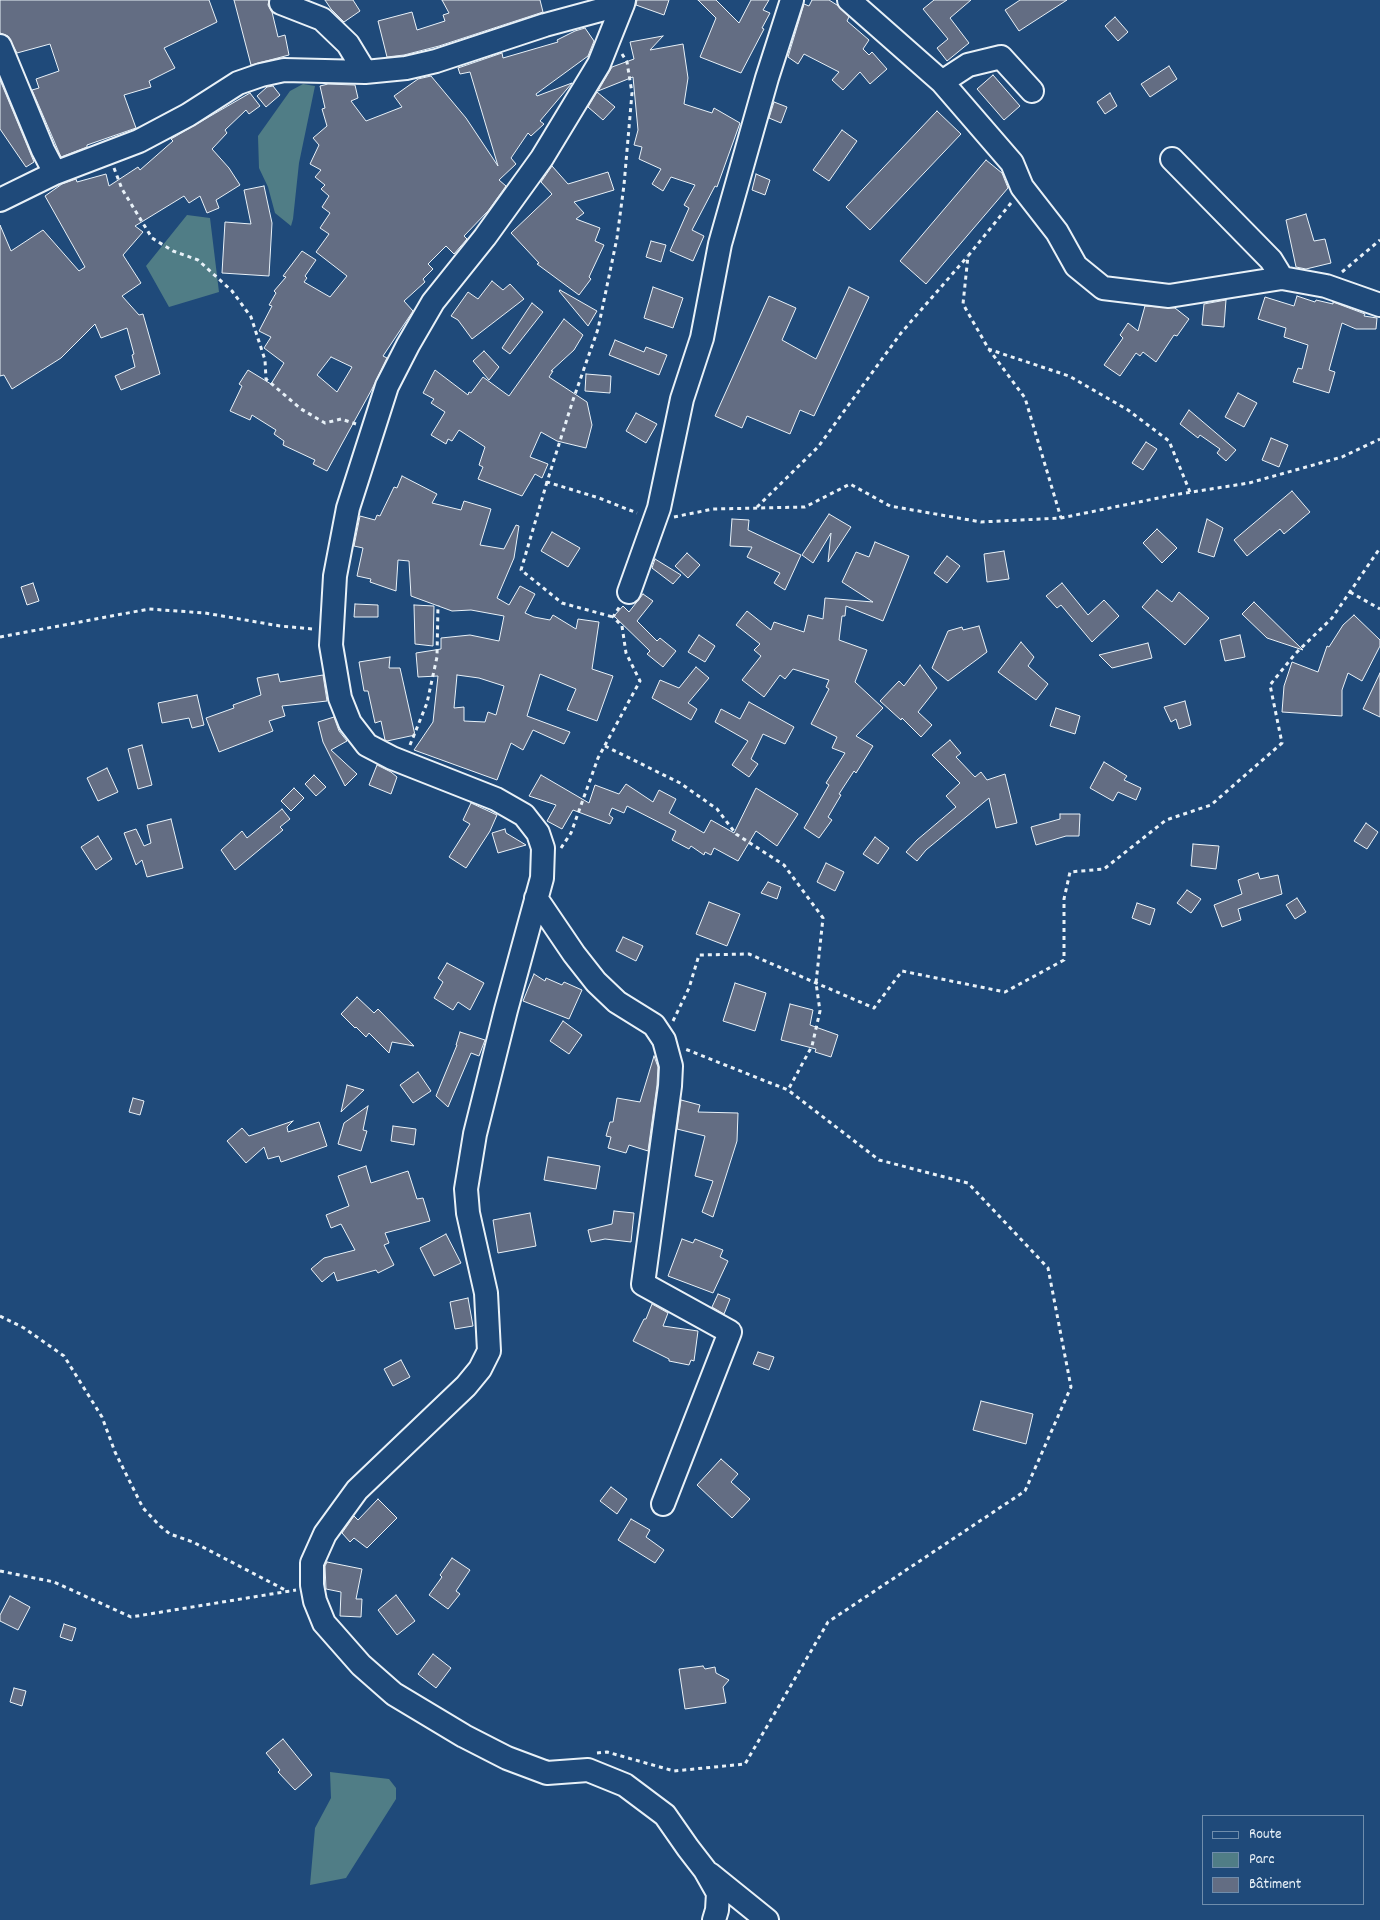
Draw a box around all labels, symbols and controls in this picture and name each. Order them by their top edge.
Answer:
legend [1202,1815,1365,1905]
text: Route [1249,1824,1282,1846]
text: Parc [1249,1849,1274,1871]
text: Bâtiment [1249,1874,1301,1896]

